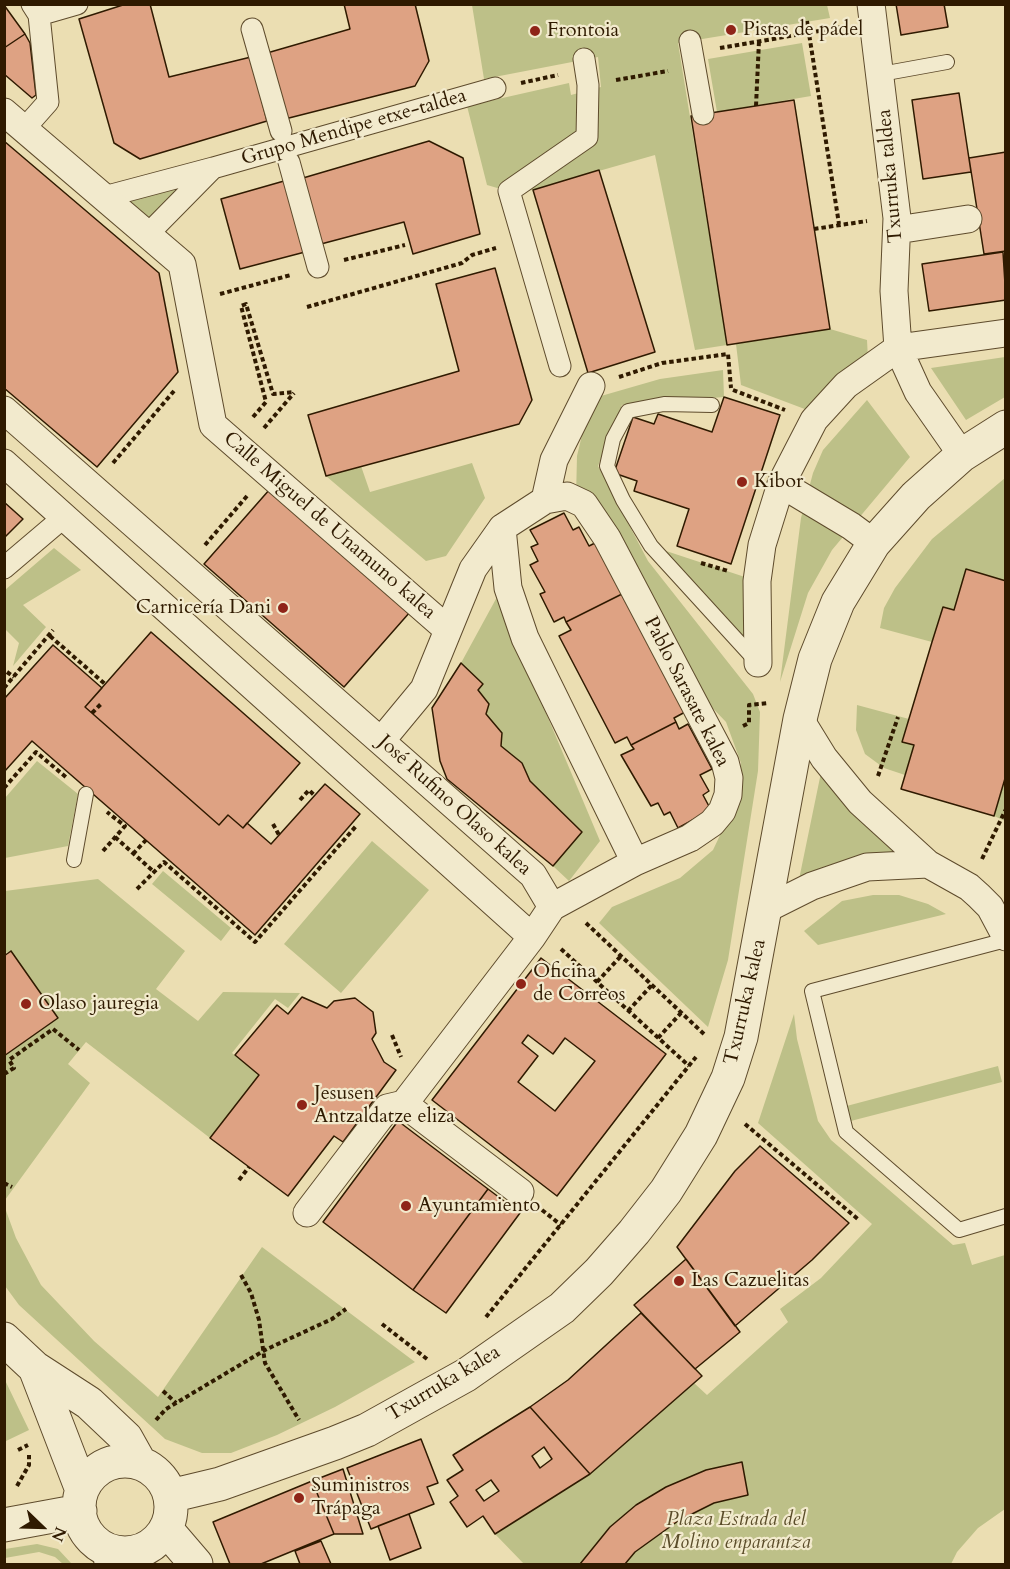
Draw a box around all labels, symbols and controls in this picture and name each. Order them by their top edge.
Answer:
place label: Pistas de pádel [743,18,863,42]
place label: Frontoia [547,19,619,43]
marker: Pistas de pádel [724,23,738,37]
marker: Frontoia [528,24,542,38]
street label: Grupo Mendipe etxe-taldea [239,84,469,172]
street label: Txurruka taldea [873,108,909,244]
street label: Calle Miguel de Unamuno kalea [218,427,440,625]
place label: Kibor [754,470,803,494]
marker: Kibor [735,475,749,489]
place label: Carnicería Dani [136,596,271,620]
marker: Carnicería Dani [276,601,290,615]
street label: Pablo Sarasate kalea [638,613,734,771]
street label: José Rufino Olaso kalea [372,731,536,881]
street label: Txurruka kalea [720,937,772,1067]
place label: Oficina de Correos [533,960,625,1007]
marker: Oficina de Correos [514,977,528,991]
place label: Olaso jauregia [38,992,159,1016]
marker: Olaso jauregia [19,997,33,1011]
place label: Jesusen Antzaldatze eliza [314,1082,455,1129]
marker: Jesusen Antzaldatze eliza [295,1098,309,1112]
place label: Ayuntamiento [418,1194,540,1218]
marker: Ayuntamiento [399,1199,413,1213]
place label: Las Cazuelitas [691,1269,809,1293]
marker: Las Cazuelitas [672,1274,686,1288]
street label: Txurruka kalea [383,1341,505,1427]
place label: Suministros Trápaga [311,1474,409,1521]
marker: Suministros Trápaga [292,1491,306,1505]
north arrow [12,1497,72,1557]
park label: Plaza Estrada del Molino enparantza [661,1508,811,1555]
text: N [46,1523,71,1545]

